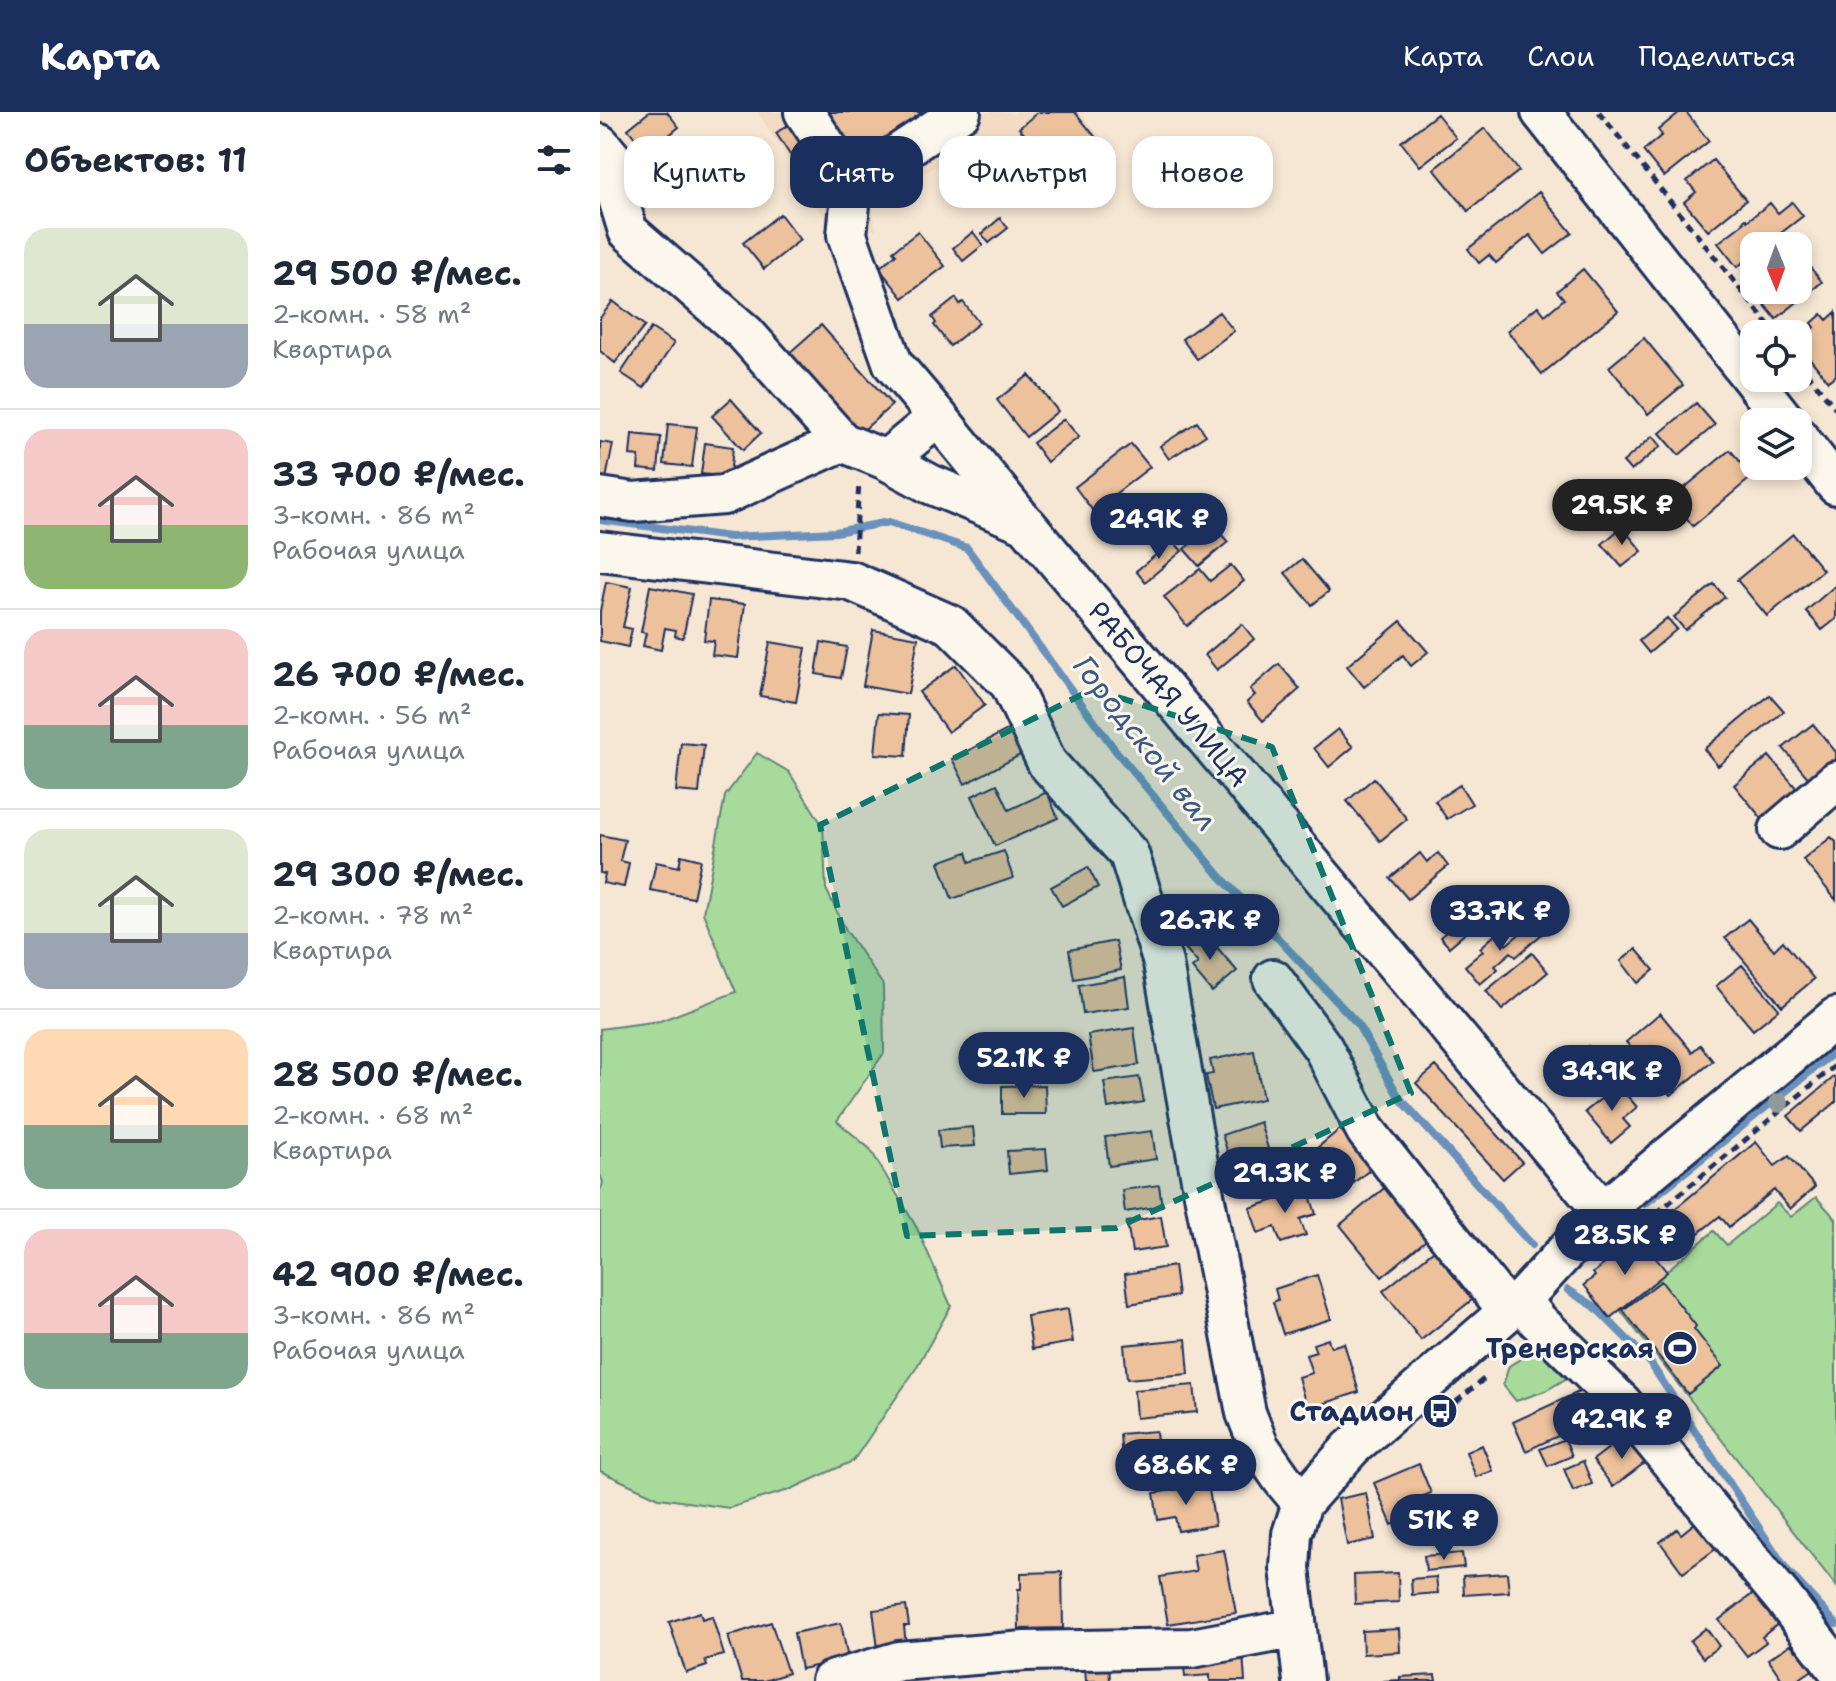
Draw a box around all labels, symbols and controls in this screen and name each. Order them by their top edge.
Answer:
text: Карта [40,31,160,82]
text: Карта [1403,37,1483,75]
text: Слои [1527,37,1594,75]
text: Поделиться [1638,37,1796,75]
chip: Купить [624,136,774,208]
chip: Снять [790,136,923,208]
chip: Фильтры [939,136,1116,208]
chip: Новое [1132,136,1273,208]
text: Объектов: 11 [24,137,247,183]
icon: filters [532,138,576,182]
north arrow [1740,232,1812,304]
map controls [1740,232,1812,480]
text: 29 500 ₽/мес. [272,250,522,296]
icon: home [88,260,184,356]
text: 2-комн. · 58 m² [272,296,472,331]
button: locate [1740,320,1812,392]
text: Квартира [272,331,392,366]
button: layers [1740,408,1812,480]
text: 33 700 ₽/мес. [272,451,525,497]
icon: home [88,461,184,557]
pin: 29.5K ₽ [1548,479,1696,547]
text: 29.5K ₽ [1570,487,1674,522]
pin: 24.9K ₽ [1085,493,1233,561]
text: 3-комн. · 86 m² [272,497,475,532]
text: 24.9K ₽ [1108,501,1210,536]
text: Рабочая улица [272,532,465,567]
street label: РАБОЧАЯ УЛИЦА [1080,593,1258,795]
water label: Городской вал [1064,646,1227,839]
text: 26 700 ₽/мес. [272,651,525,697]
icon: home [88,661,184,757]
text: 2-комн. · 56 m² [272,697,472,732]
text: Рабочая улица [272,732,465,767]
text: 29 300 ₽/мес. [272,851,524,897]
icon: home [88,861,184,957]
pin: 33.7K ₽ [1426,885,1574,953]
text: 33.7K ₽ [1449,893,1551,928]
pin: 26.7K ₽ [1136,894,1284,962]
text: 2-комн. · 78 m² [272,897,473,932]
text: 26.7K ₽ [1158,902,1262,937]
text: Квартира [272,932,392,967]
pin: 52.1K ₽ [950,1032,1098,1100]
text: 52.1K ₽ [976,1040,1072,1075]
pin: 34.9K ₽ [1538,1045,1686,1113]
text: 28 500 ₽/мес. [272,1051,523,1097]
text: 34.9K ₽ [1561,1053,1663,1088]
icon: home [88,1061,184,1157]
text: 2-комн. · 68 m² [272,1097,473,1132]
text: Квартира [272,1132,392,1167]
pin: 29.3K ₽ [1211,1147,1359,1215]
text: 29.3K ₽ [1232,1155,1338,1190]
pin: 28.5K ₽ [1551,1209,1699,1277]
text: 28.5K ₽ [1573,1217,1677,1252]
text: 42 900 ₽/мес. [272,1251,524,1297]
icon: home [88,1261,184,1357]
text: 3-комн. · 86 m² [272,1297,475,1332]
place label: Тренерская [1486,1329,1654,1367]
sports icon: Тренерская [1661,1329,1699,1367]
text: Рабочая улица [272,1332,465,1367]
place label: Стадион [1289,1392,1414,1430]
bus stop icon: Стадион [1421,1392,1459,1430]
pin: 42.9K ₽ [1548,1393,1696,1461]
text: 42.9K ₽ [1571,1401,1673,1436]
pin: 68.6K ₽ [1112,1439,1260,1507]
text: 68.6K ₽ [1133,1447,1239,1482]
pin: 51K ₽ [1388,1494,1500,1562]
text: 51K ₽ [1408,1502,1480,1537]

